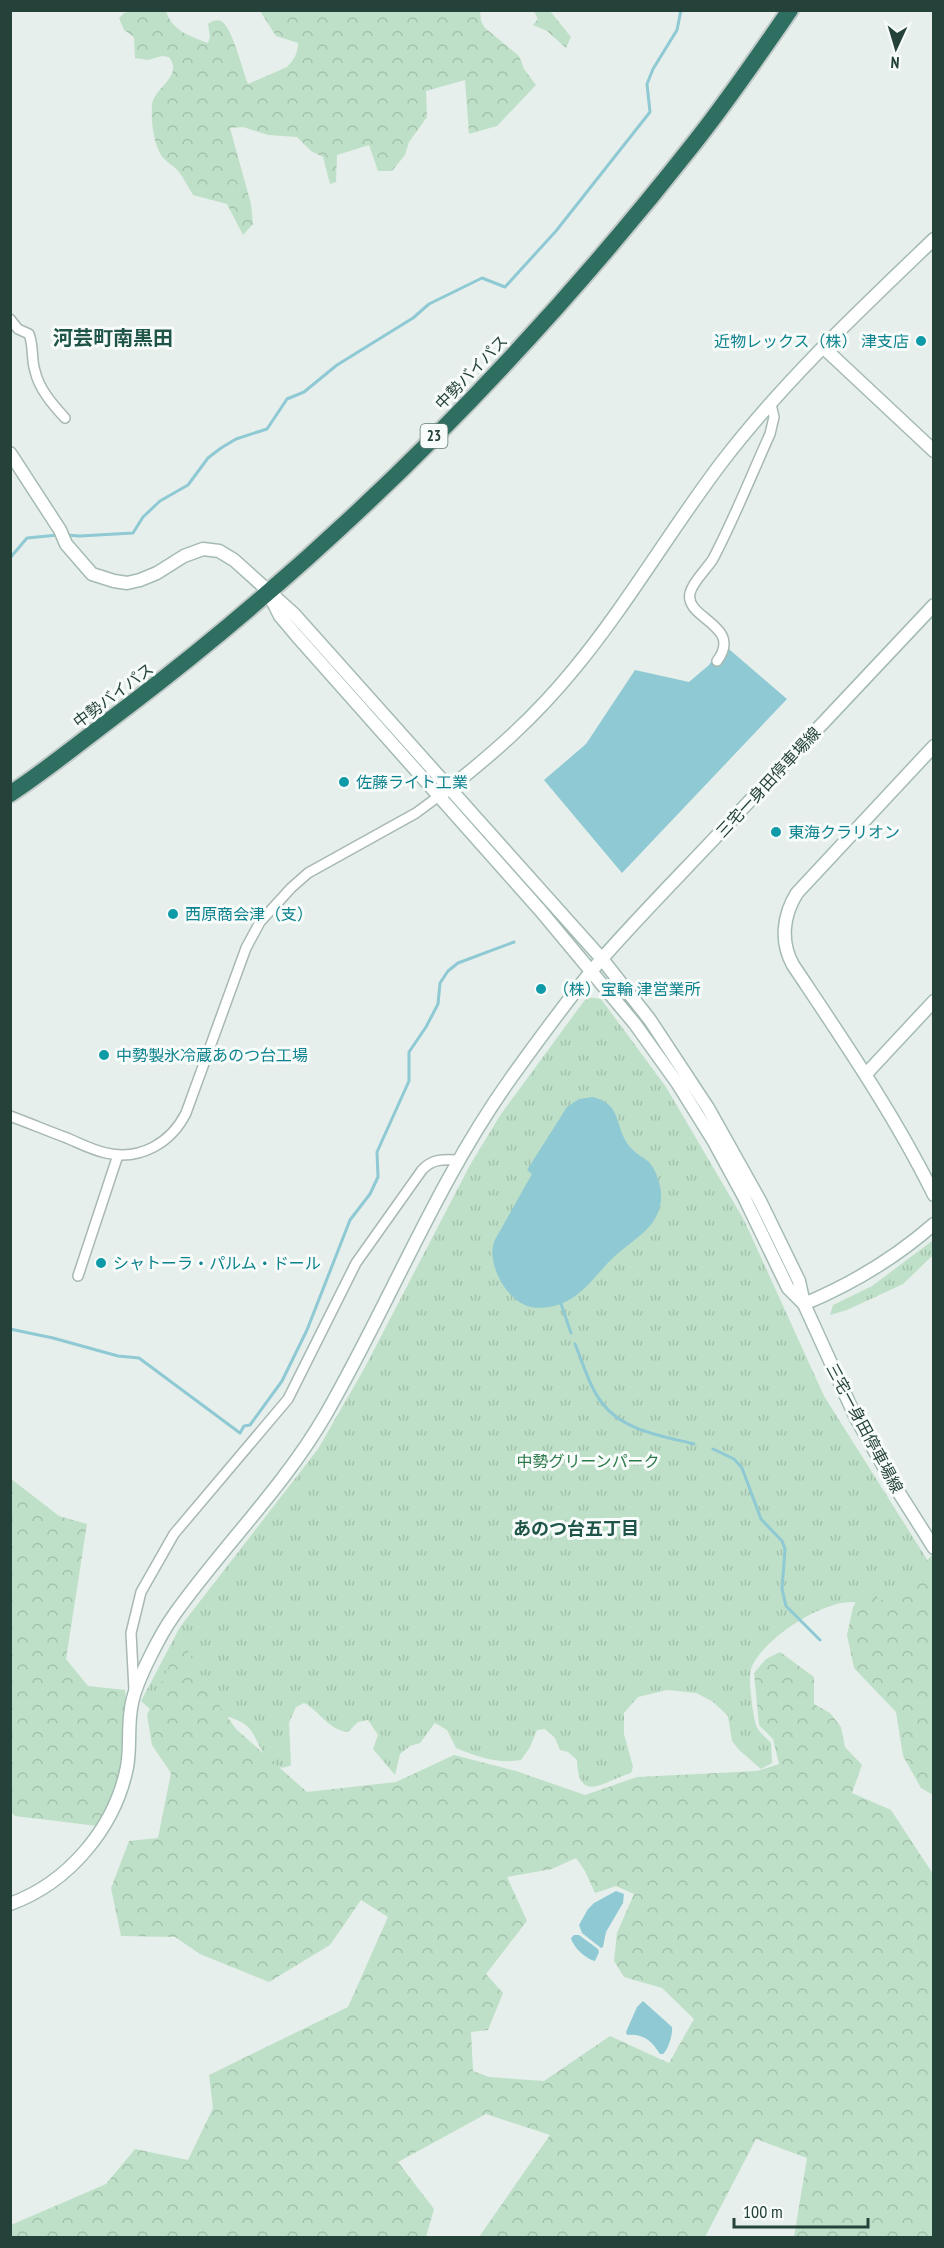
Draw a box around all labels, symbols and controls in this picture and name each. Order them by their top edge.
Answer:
north arrow [866,18,926,78]
text: N [890,53,900,73]
district label: 河芸町南黒田 [53,325,173,351]
street label: 中勢バイパス [431,331,511,413]
place label: 近物レックス（株） 津支店 [714,331,909,351]
marker: 近物レックス（株） 津支店 [914,334,928,348]
road number: 23 [420,424,448,448]
street label: 中勢バイパス [69,658,157,732]
street label: 三宅一身田停車場線 [712,723,824,841]
place label: 佐藤ライト工業 [356,772,468,792]
marker: 佐藤ライト工業 [337,775,351,789]
place label: 東海クラリオン [788,822,900,842]
marker: 東海クラリオン [769,825,783,839]
place label: 西原商会津（支） [185,904,313,924]
marker: 西原商会津（支） [166,907,180,921]
place label: （株）宝輪 津営業所 [553,979,700,999]
marker: （株）宝輪 津営業所 [534,982,548,996]
place label: 中勢製氷冷蔵あのつ台工場 [116,1045,308,1065]
marker: 中勢製氷冷蔵あのつ台工場 [97,1048,111,1062]
place label: シャトーラ・パルム・ドール [113,1253,321,1273]
marker: シャトーラ・パルム・ドール [94,1256,108,1270]
street label: 三宅一身田停車場線 [822,1360,908,1496]
park label: 中勢グリーンパーク [516,1451,660,1471]
district label: あのつ台五丁目 [513,1517,639,1540]
scale bar [734,2191,868,2229]
text: 100 m [743,2200,783,2223]

